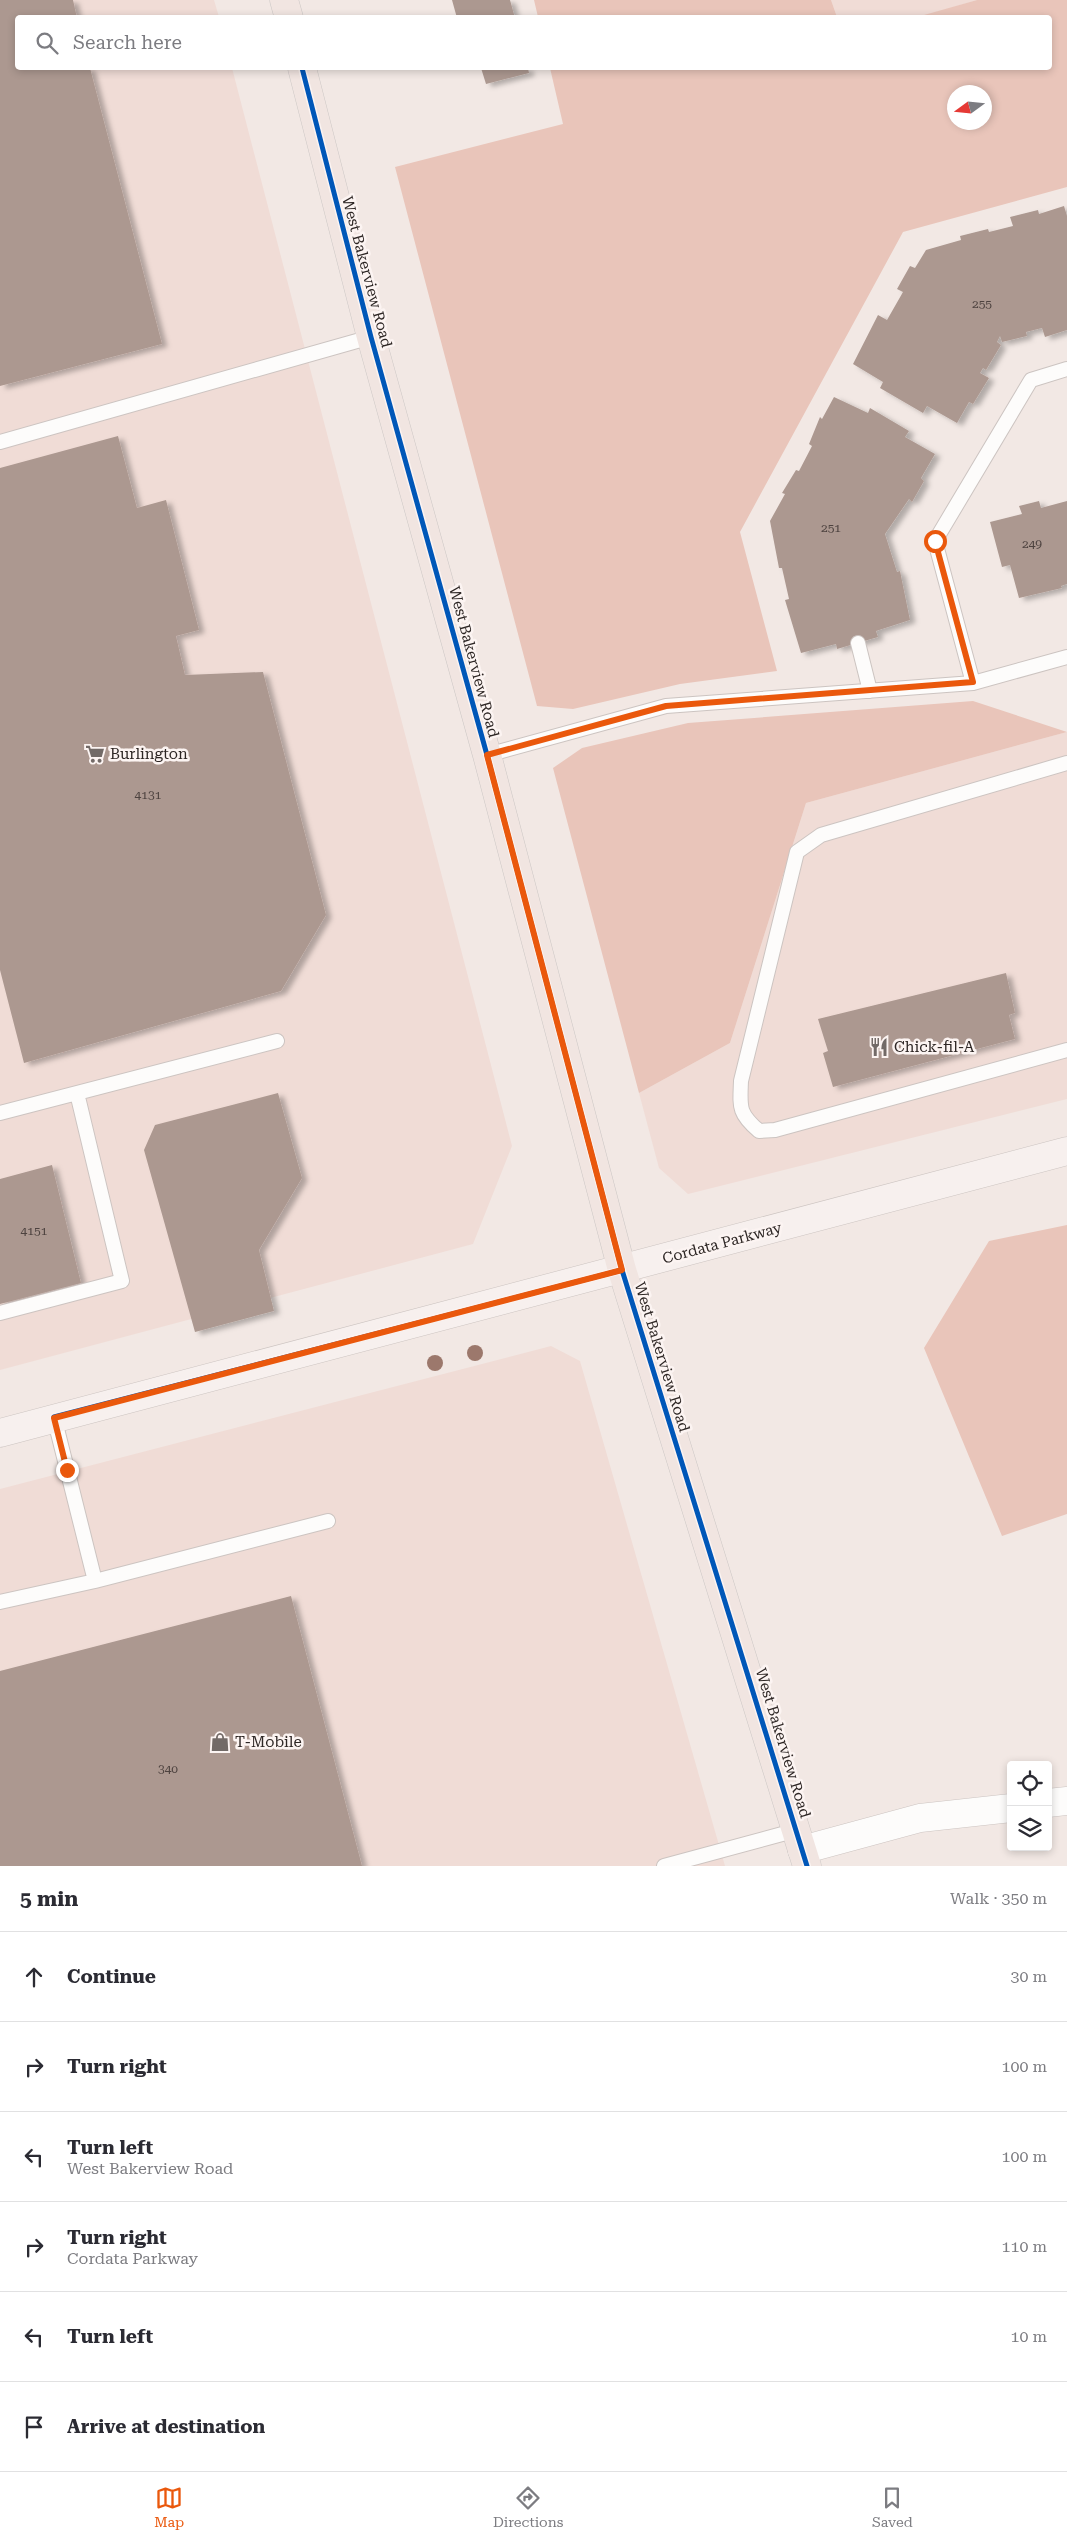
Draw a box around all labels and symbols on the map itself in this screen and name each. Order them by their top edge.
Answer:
north arrow [947,85,992,130]
street label: West Bakerview Road [338,194,396,350]
house number: 255 [972,297,992,311]
house number: 251 [821,521,841,535]
route start [924,530,947,553]
house number: 249 [1022,537,1042,551]
street label: West Bakerview Road [445,584,503,740]
supermarket icon: Burlington [84,743,106,765]
place label: Burlington [110,745,188,763]
house number: 4131 [135,788,162,802]
restaurant icon: Chick-fil-A [868,1036,890,1058]
place label: Chick-fil-A [894,1038,975,1056]
street label: Cordata Parkway [660,1218,784,1268]
house number: 4151 [21,1224,48,1238]
street label: West Bakerview Road [631,1280,693,1434]
route end [56,1459,79,1482]
street label: West Bakerview Road [752,1666,814,1820]
shop icon: T-Mobile [209,1731,231,1753]
place label: T-Mobile [235,1733,302,1751]
house number: 340 [158,1762,178,1776]

